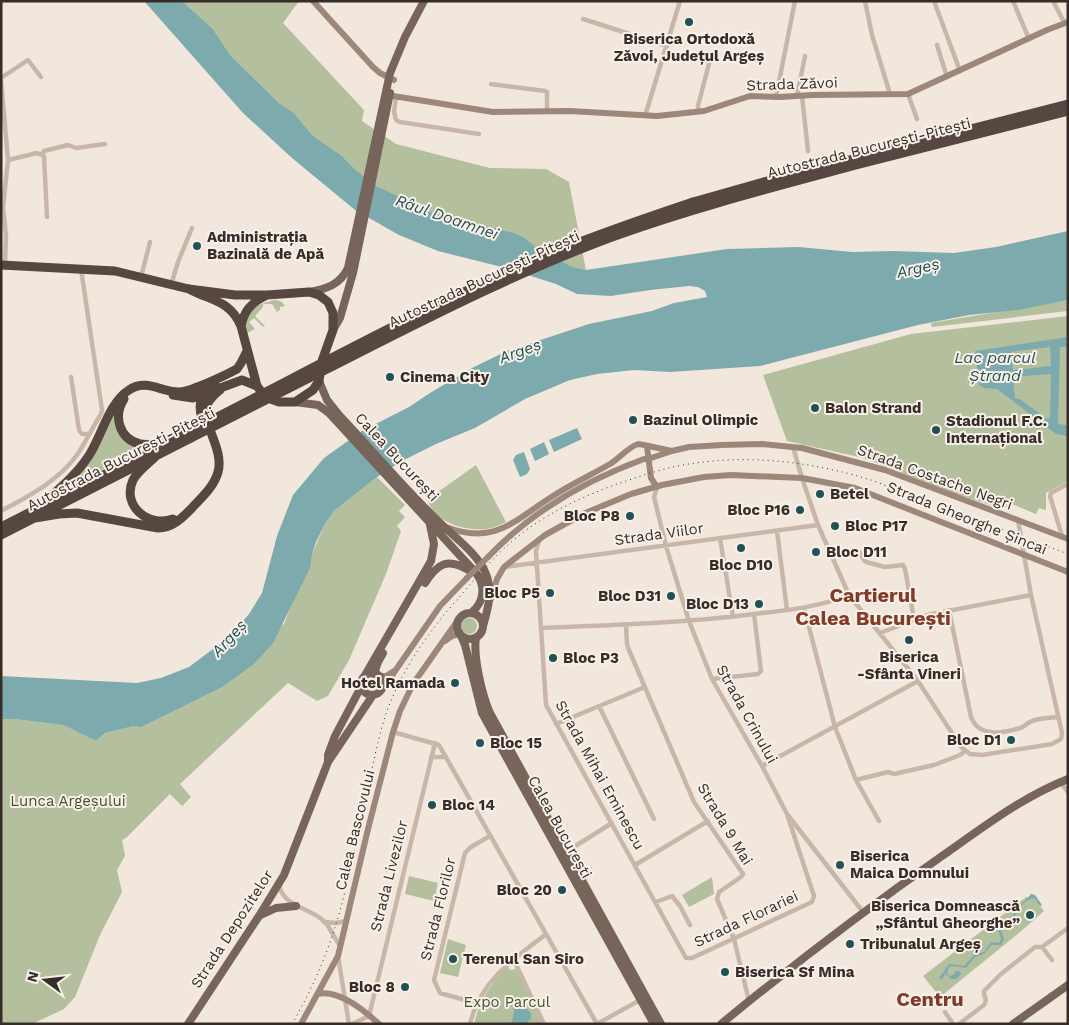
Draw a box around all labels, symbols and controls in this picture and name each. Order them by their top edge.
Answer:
marker: Biserica Ortodoxă Zăvoi, Județul Argeș [683,16,695,28]
place label: Biserica Ortodoxă Zăvoi, Județul Argeș [614,30,764,65]
street label: Strada Zăvoi [746,73,838,95]
street label: Autostrada București-Pitești [765,114,973,182]
water label: Râul Doamnei [393,191,502,244]
street label: Autostrada București-Pitești [386,227,582,331]
place label: Administrația Bazinală de Apă [207,228,324,263]
marker: Administrația Bazinală de Apă [191,240,203,252]
water label: Argeș [894,254,941,282]
water label: Argeș [495,335,544,368]
water label: Lac parcul Ștrand [954,348,1036,385]
place label: Cinema City [400,368,490,386]
marker: Cinema City [384,371,396,383]
place label: Balon Strand [825,399,921,417]
marker: Balon Strand [809,402,821,414]
street label: Autostrada București-Pitești [24,404,218,514]
street label: Calea București [351,409,443,505]
place label: Bazinul Olimpic [643,411,759,429]
place label: Stadionul F.C. Internațional [946,412,1047,447]
marker: Bazinul Olimpic [627,414,639,426]
marker: Stadionul F.C. Internațional [930,424,942,436]
street label: Strada Costache Negri [855,440,1015,514]
street label: Strada Gheorghe Șincai [884,478,1050,558]
place label: Betel [830,485,869,503]
marker: Betel [814,488,826,500]
place label: Bloc P16 [727,501,790,519]
marker: Bloc P16 [794,504,806,516]
place label: Bloc P8 [564,507,620,525]
marker: Bloc P8 [624,510,636,522]
place label: Bloc P17 [845,517,908,535]
street label: Strada Viilor [613,519,705,549]
marker: Bloc P17 [829,520,841,532]
marker: Bloc D10 [735,542,747,554]
place label: Bloc D11 [826,543,887,561]
marker: Bloc D11 [810,546,822,558]
place label: Bloc D10 [709,556,773,574]
district label: Cartierul Calea București [795,583,951,630]
place label: Bloc P5 [484,584,540,602]
marker: Bloc P5 [544,587,556,599]
place label: Bloc D31 [598,587,661,605]
marker: Bloc D31 [665,590,677,602]
place label: Bloc D13 [686,595,749,613]
marker: Bloc D13 [753,598,765,610]
water label: Argeș [207,616,251,661]
marker: Biserica -Sfânta Vineri [903,634,915,646]
place label: Biserica -Sfânta Vineri [857,648,961,683]
place label: Bloc P3 [563,649,619,667]
marker: Bloc P3 [547,652,559,664]
street label: Strada Crinului [713,662,781,766]
place label: Hotel Ramada [341,674,445,692]
marker: Hotel Ramada [449,677,461,689]
street label: Strada Mihai Eminescu [551,697,649,853]
place label: Bloc D1 [947,731,1001,749]
place label: Bloc 15 [490,734,542,752]
marker: Bloc D1 [1005,734,1017,746]
marker: Bloc 15 [474,737,486,749]
street label: Calea Bascovului [331,768,379,892]
street label: Calea București [524,772,596,882]
street label: Strada 9 Mai [693,780,757,868]
park label: Lunca Argeșului [10,792,126,810]
place label: Bloc 14 [442,796,495,814]
marker: Bloc 14 [426,799,438,811]
street label: Strada Livezilor [366,818,412,934]
place label: Biserica Maica Domnului [850,847,969,882]
street label: Strada Florilor [417,856,459,962]
marker: Biserica Maica Domnului [834,859,846,871]
street label: Strada Depozitelor [187,866,277,992]
place label: Bloc 20 [496,881,552,899]
marker: Bloc 20 [556,884,568,896]
street label: Strada Florariei [691,887,801,951]
place label: Biserica Domnească „Sfântul Gheorghe” [871,897,1020,932]
marker: Biserica Domnească „Sfântul Gheorghe” [1024,909,1036,921]
place label: Tribunalul Argeș [860,935,981,953]
marker: Tribunalul Argeș [844,938,856,950]
place label: Terenul San Siro [463,950,584,968]
marker: Terenul San Siro [447,953,459,965]
north arrow [20,955,70,1005]
place label: Biserica Sf Mina [735,963,855,981]
marker: Biserica Sf Mina [719,966,731,978]
text: N [23,970,42,984]
place label: Bloc 8 [349,978,395,996]
marker: Bloc 8 [399,981,411,993]
district label: Centru [896,987,964,1011]
park label: Expo Parcul [464,993,551,1011]

